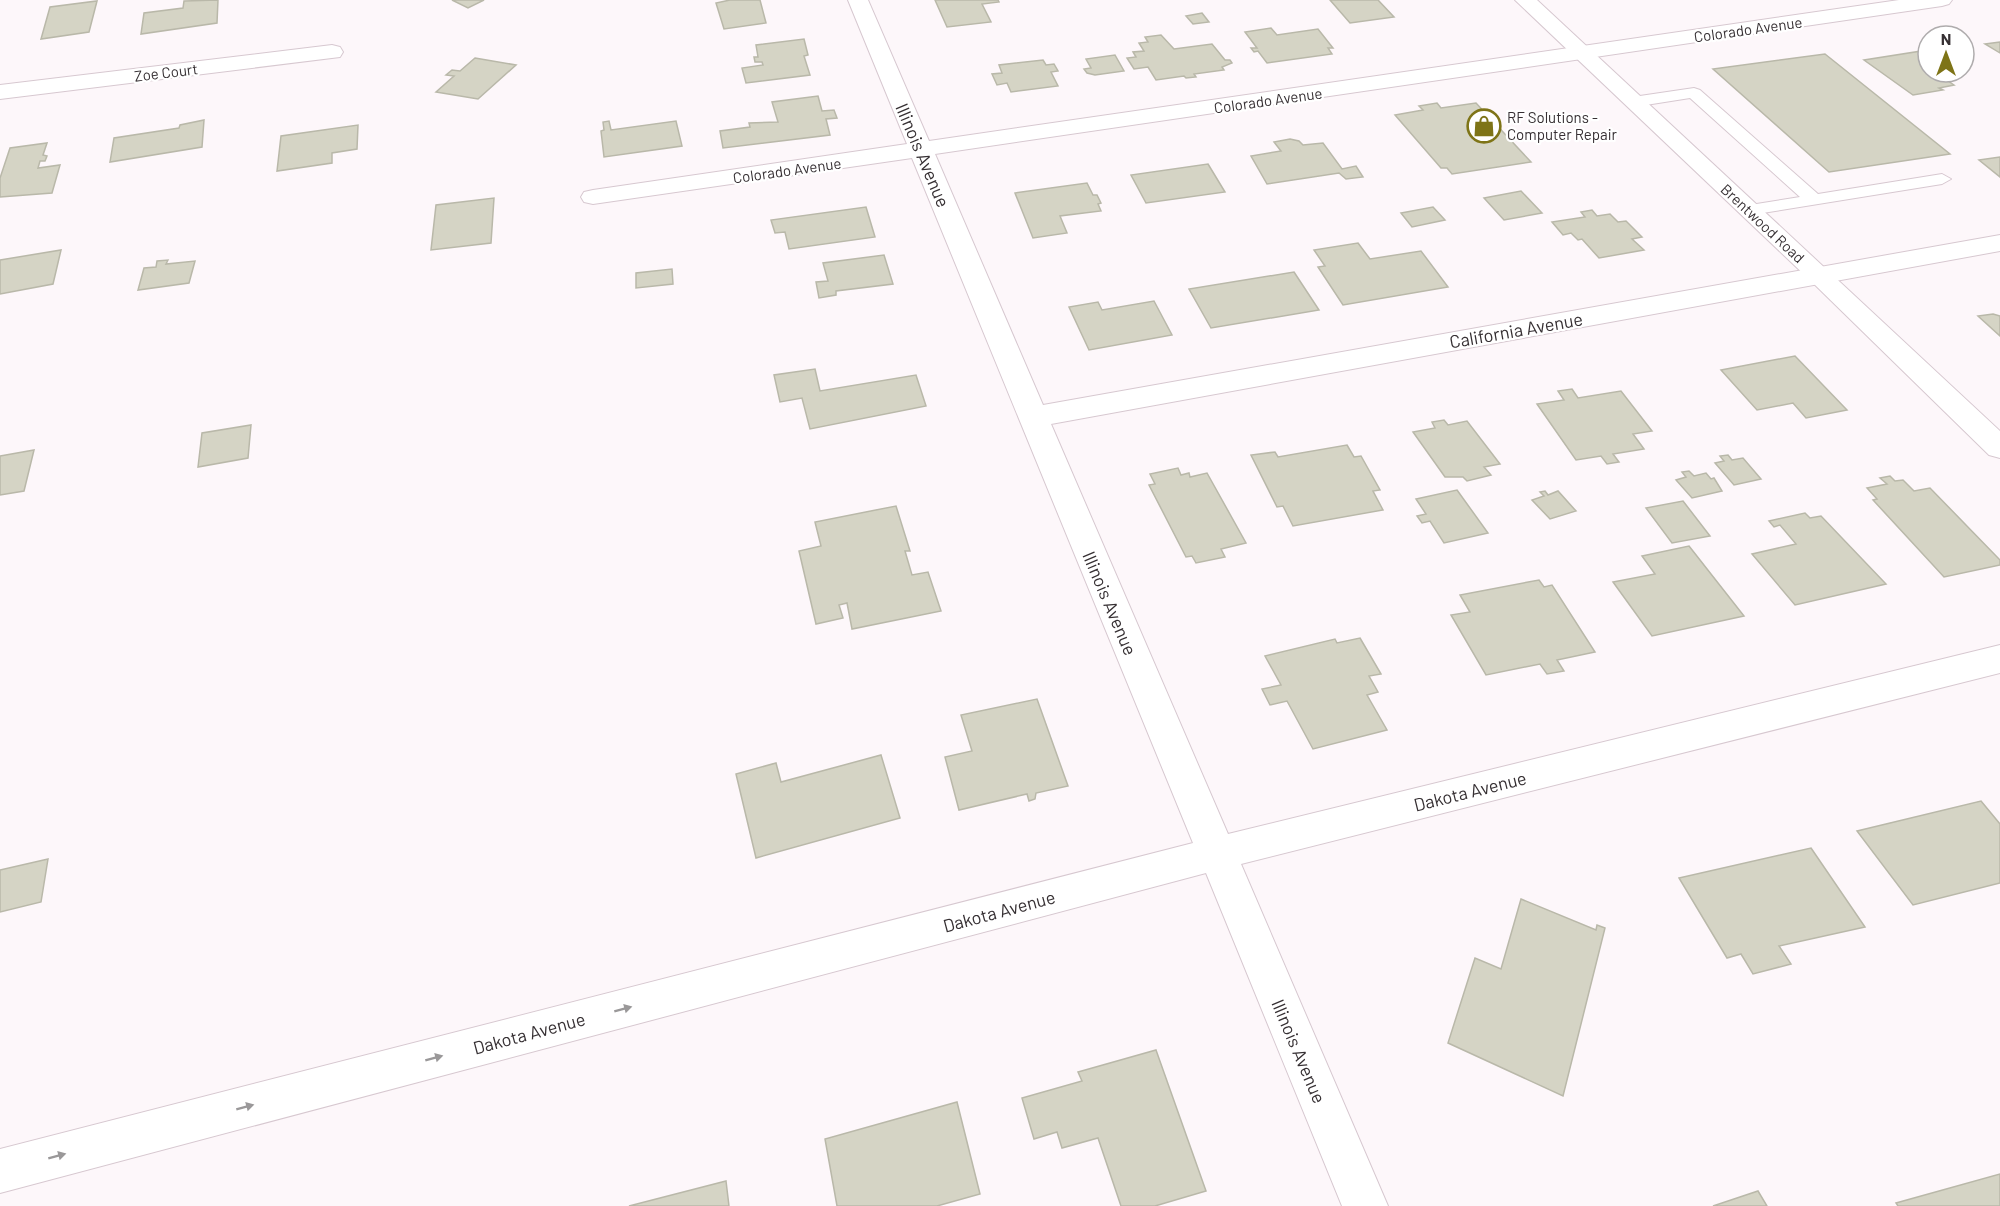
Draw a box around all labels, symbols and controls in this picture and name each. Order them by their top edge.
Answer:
street label: Colorado Avenue [1693,13,1803,45]
north arrow [1916,24,1976,84]
text: N [1941,29,1951,48]
street label: Zoe Court [133,59,199,85]
street label: Colorado Avenue [1213,84,1323,116]
street label: Illinois Avenue [891,100,955,210]
shop icon: RF Solutions - Computer Repair [1466,108,1502,144]
place label: RF Solutions - Computer Repair [1507,108,1618,143]
street label: Colorado Avenue [732,154,842,186]
street label: Brentwood Road [1718,180,1808,266]
street label: California Avenue [1448,307,1584,353]
street label: Illinois Avenue [1078,548,1142,658]
street label: Dakota Avenue [1411,766,1529,816]
street label: Dakota Avenue [941,885,1057,937]
street label: Illinois Avenue [1267,996,1331,1106]
one-way arrow [614,1003,632,1013]
street label: Dakota Avenue [471,1007,587,1059]
one-way arrow [425,1053,443,1062]
one-way arrow [236,1102,254,1112]
one-way arrow [47,1151,66,1161]

